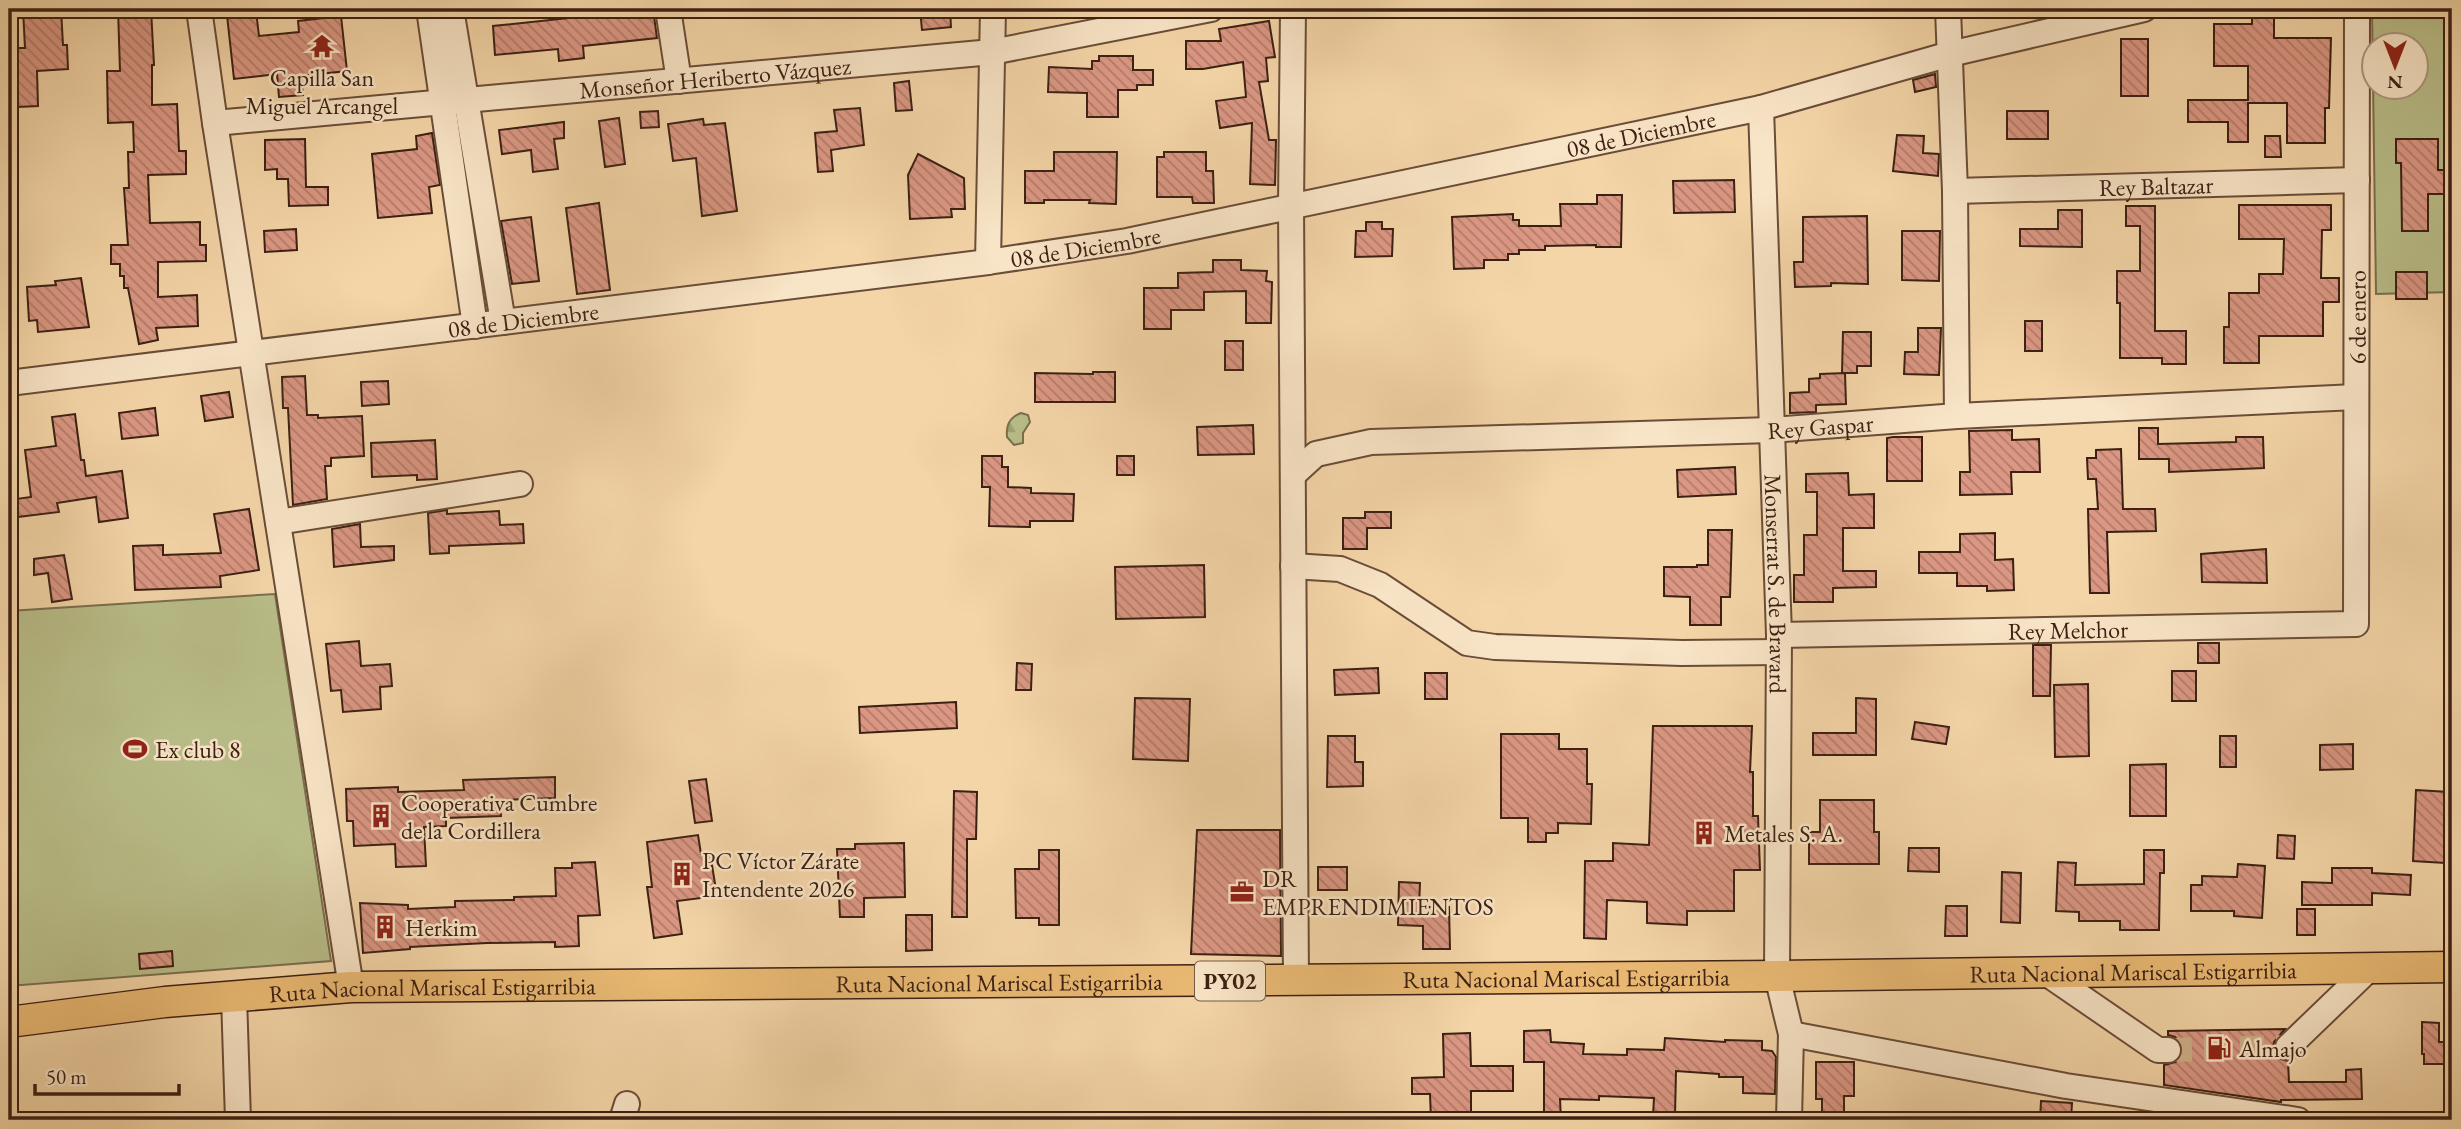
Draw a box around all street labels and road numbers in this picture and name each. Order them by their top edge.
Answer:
street label: Monseñor Heriberto Vázquez [578,49,852,105]
street label: 08 de Diciembre [1563,102,1718,164]
street label: Rey Baltazar [2098,168,2214,203]
street label: 08 de Diciembre [1008,219,1163,274]
street label: 6 de enero [2341,270,2372,364]
street label: 08 de Diciembre [446,295,600,344]
street label: Rey Gaspar [1766,407,1874,446]
street label: Monserrat S. de Bravard [1758,473,1795,695]
street label: Rey Melchor [2008,613,2128,646]
street label: Ruta Nacional Mariscal Estigarribia [1969,954,2297,989]
street label: Ruta Nacional Mariscal Estigarribia [1402,961,1730,994]
road number: PY02 [1195,962,1265,1000]
street label: Ruta Nacional Mariscal Estigarribia [835,965,1163,999]
street label: Ruta Nacional Mariscal Estigarribia [267,970,596,1009]

